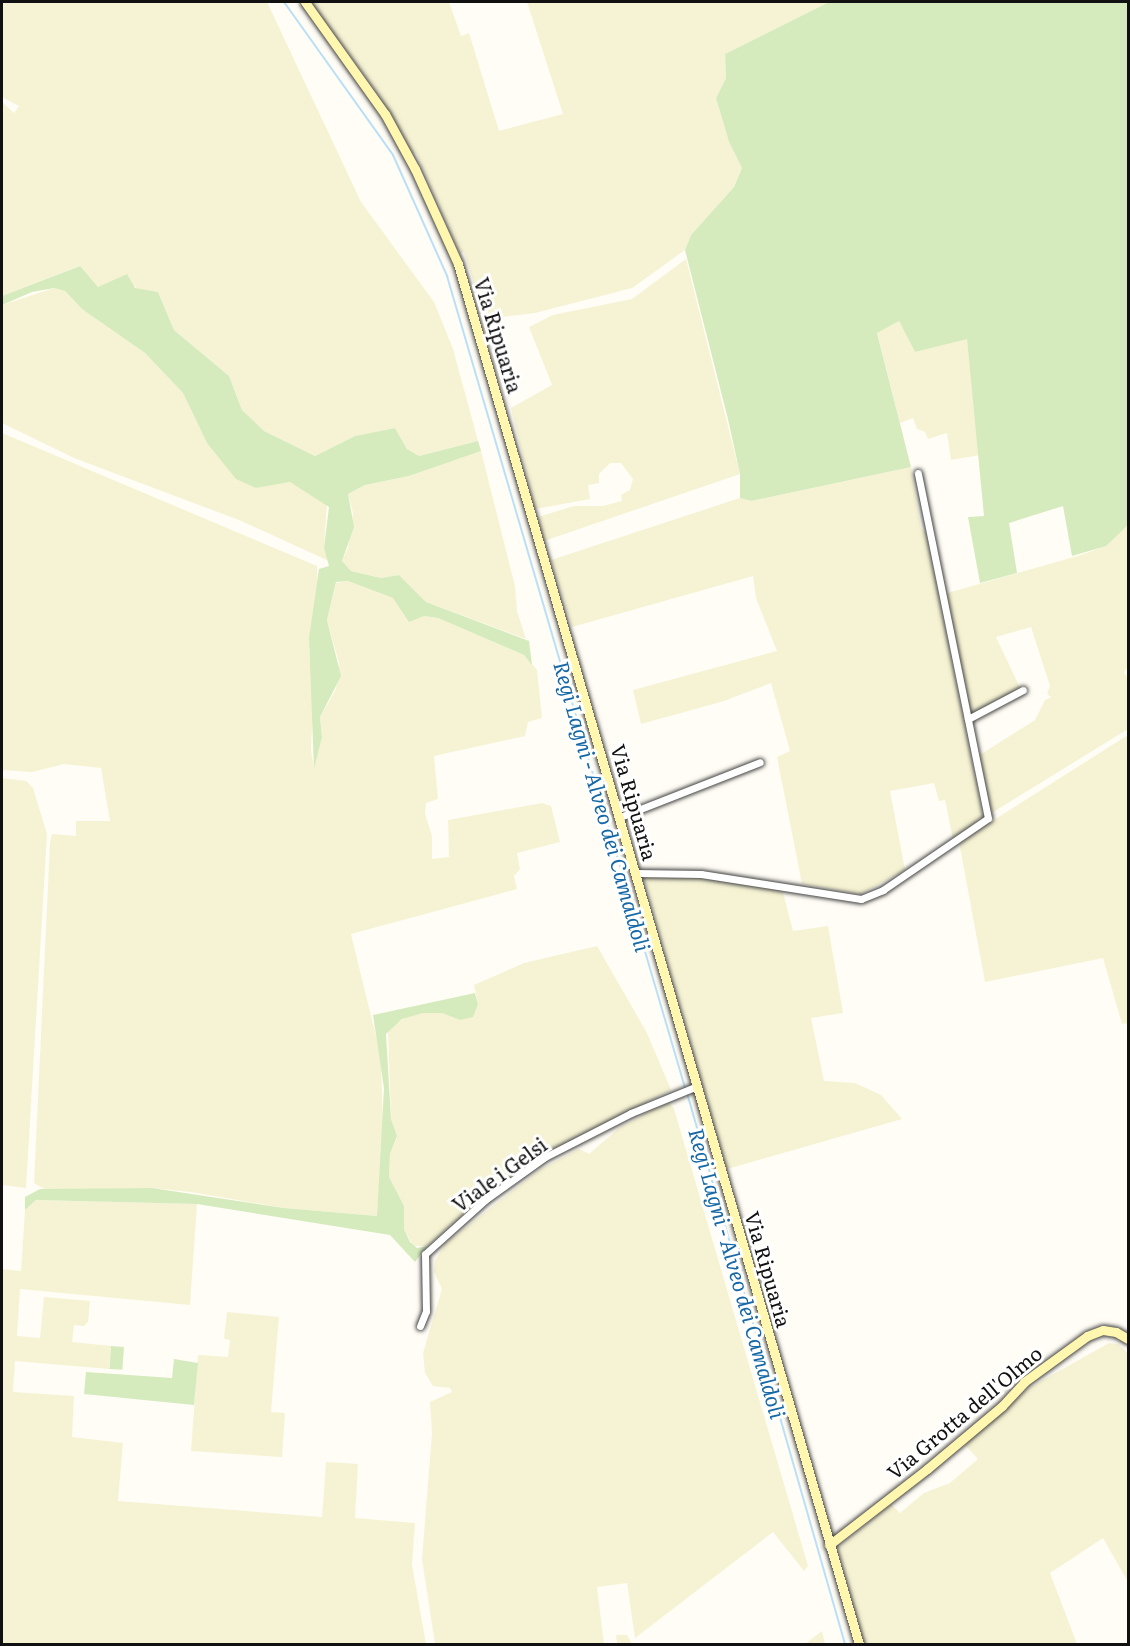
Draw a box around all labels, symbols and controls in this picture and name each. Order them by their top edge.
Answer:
street label: Via Ripuaria [470,274,528,396]
water label: Regi Lagni - Alveo dei Camaldoli [549,658,657,954]
street label: Via Ripuaria [607,741,663,863]
water label: Regi Lagni - Alveo dei Camaldoli [684,1125,792,1421]
street label: Viale i Gelsi [447,1132,551,1216]
street label: Via Ripuaria [741,1208,797,1330]
street label: Via Grotta dell'Olmo [882,1340,1046,1484]

